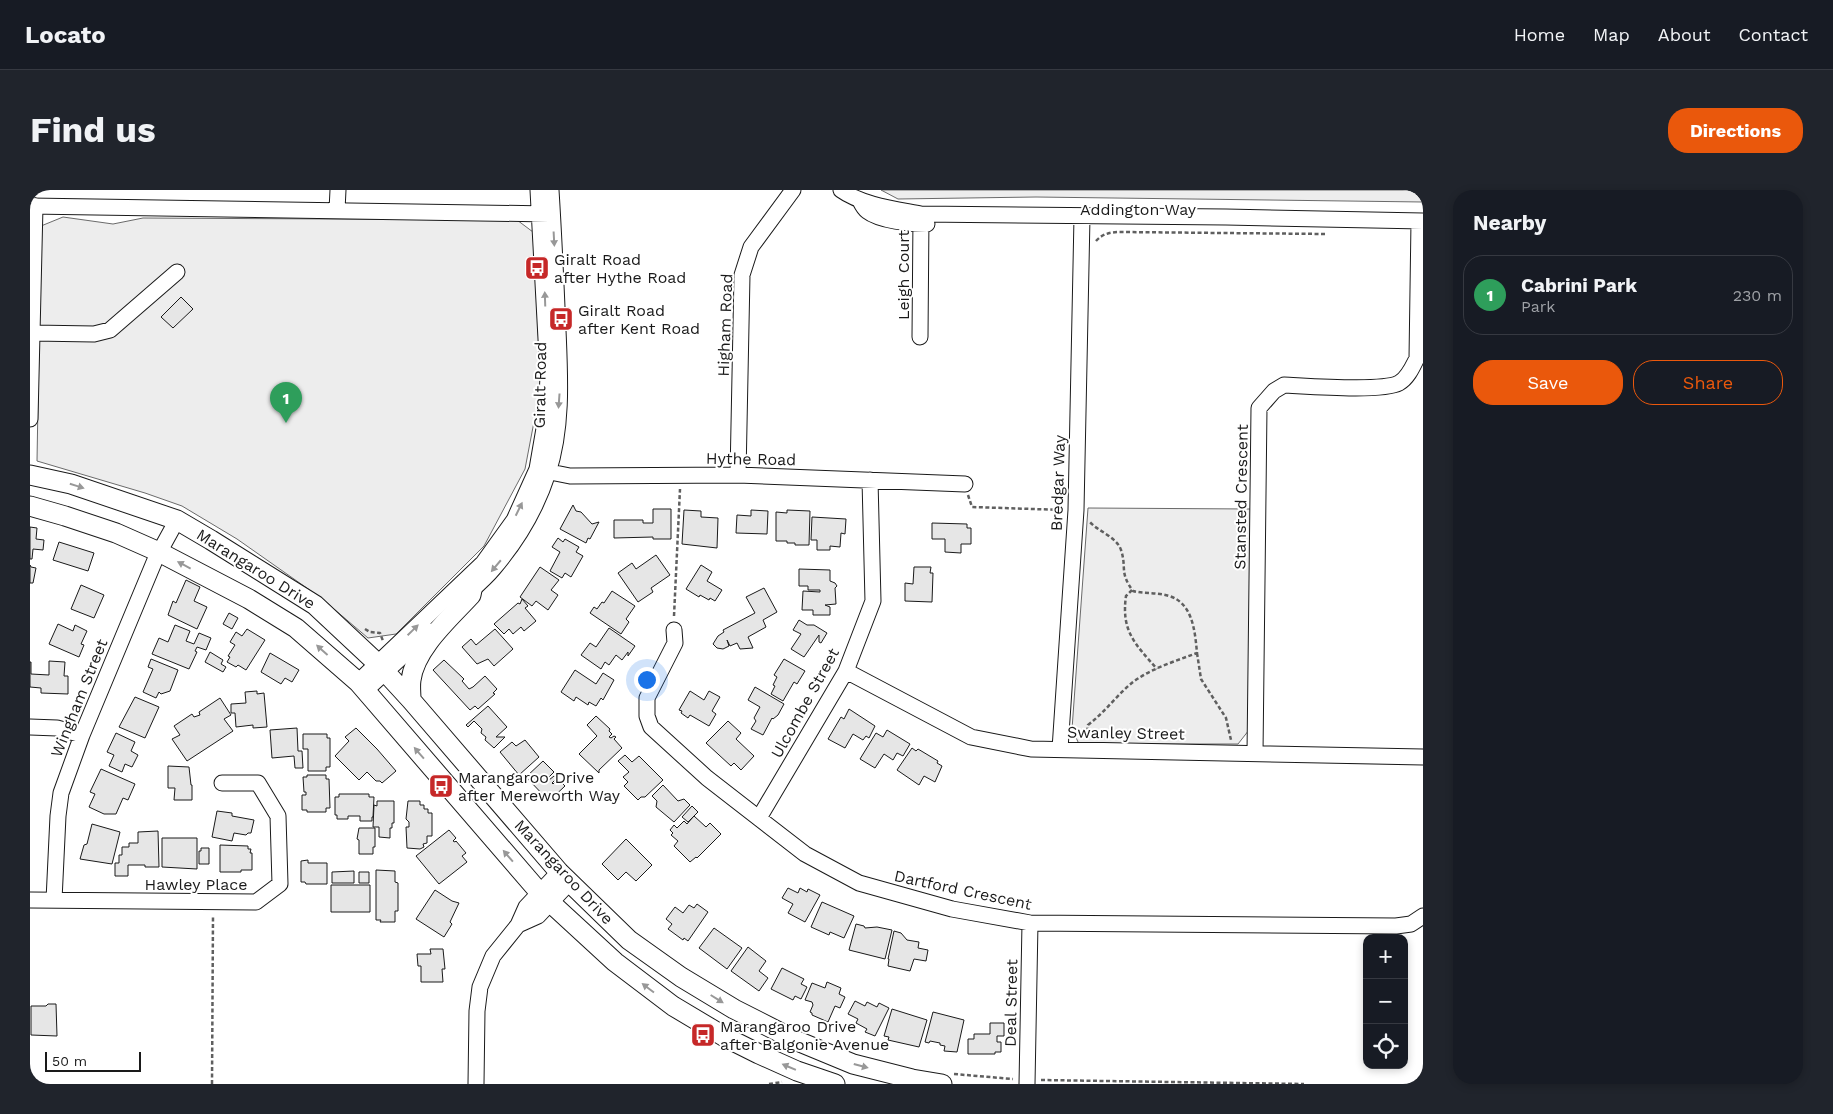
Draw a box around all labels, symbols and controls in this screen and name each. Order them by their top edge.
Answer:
text: Locato [25,21,106,49]
text: Home [1514,24,1565,45]
text: Map [1593,24,1630,45]
text: About [1658,24,1710,45]
text: Contact [1738,24,1808,45]
button: Directions [1668,108,1803,153]
text: Find us [30,109,156,151]
street label: Addington Way [1080,200,1197,219]
text: Nearby [1473,210,1546,235]
street label: Leigh Court [894,230,913,320]
one-way arrow [550,231,558,247]
place label: Giralt Road after Hythe Road [554,250,686,287]
bus stop icon: Giralt Road after Hythe Road [524,255,550,281]
street label: Higham Road [714,273,736,377]
text: Cabrini Park [1521,274,1637,297]
text: 1 [1487,286,1493,305]
text: 230 m [1733,286,1782,305]
one-way arrow [540,290,548,306]
text: Park [1521,297,1555,316]
place label: Giralt Road after Kent Road [578,301,700,338]
bus stop icon: Giralt Road after Kent Road [548,306,574,332]
street label: Giralt Road [530,341,550,429]
button: Save [1473,360,1623,405]
button: Share [1633,360,1783,405]
pin: 1 [270,382,302,423]
one-way arrow [555,393,563,409]
street label: Stansted Crescent [1230,424,1252,570]
street label: Bredgar Way [1047,434,1069,531]
street label: Hythe Road [706,449,796,469]
one-way arrow [70,483,85,491]
one-way arrow [515,502,523,516]
street label: Marangaroo Drive [193,525,319,613]
one-way arrow [490,559,501,572]
one-way arrow [176,561,191,569]
one-way arrow [407,624,419,636]
street label: Wingham Street [47,636,111,760]
one-way arrow [316,644,328,656]
street label: Ulcombe Street [767,644,843,761]
your location [634,667,660,693]
street label: Swanley Street [1067,722,1185,744]
one-way arrow [413,747,425,759]
place label: Marangaroo Drive after Mereworth Way [458,768,621,805]
bus stop icon: Marangaroo Drive after Mereworth Way [428,773,454,799]
street label: Marangaroo Drive [511,816,617,928]
one-way arrow [502,850,514,862]
street label: Dartford Crescent [893,866,1034,914]
street label: Hawley Place [145,875,247,894]
map controls [1363,934,1408,1069]
button: + [1363,934,1408,979]
street label: Deal Street [1001,959,1021,1047]
button: − [1363,979,1408,1024]
one-way arrow [642,982,655,993]
one-way arrow [710,994,723,1004]
place label: Marangaroo Drive after Balgonie Avenue [720,1017,889,1054]
bus stop icon: Marangaroo Drive after Balgonie Avenue [690,1022,716,1048]
button: locate [1363,1024,1408,1069]
scale bar [45,1049,141,1072]
text: 50 m [52,1053,87,1069]
one-way arrow [853,1062,868,1070]
one-way arrow [782,1063,796,1071]

